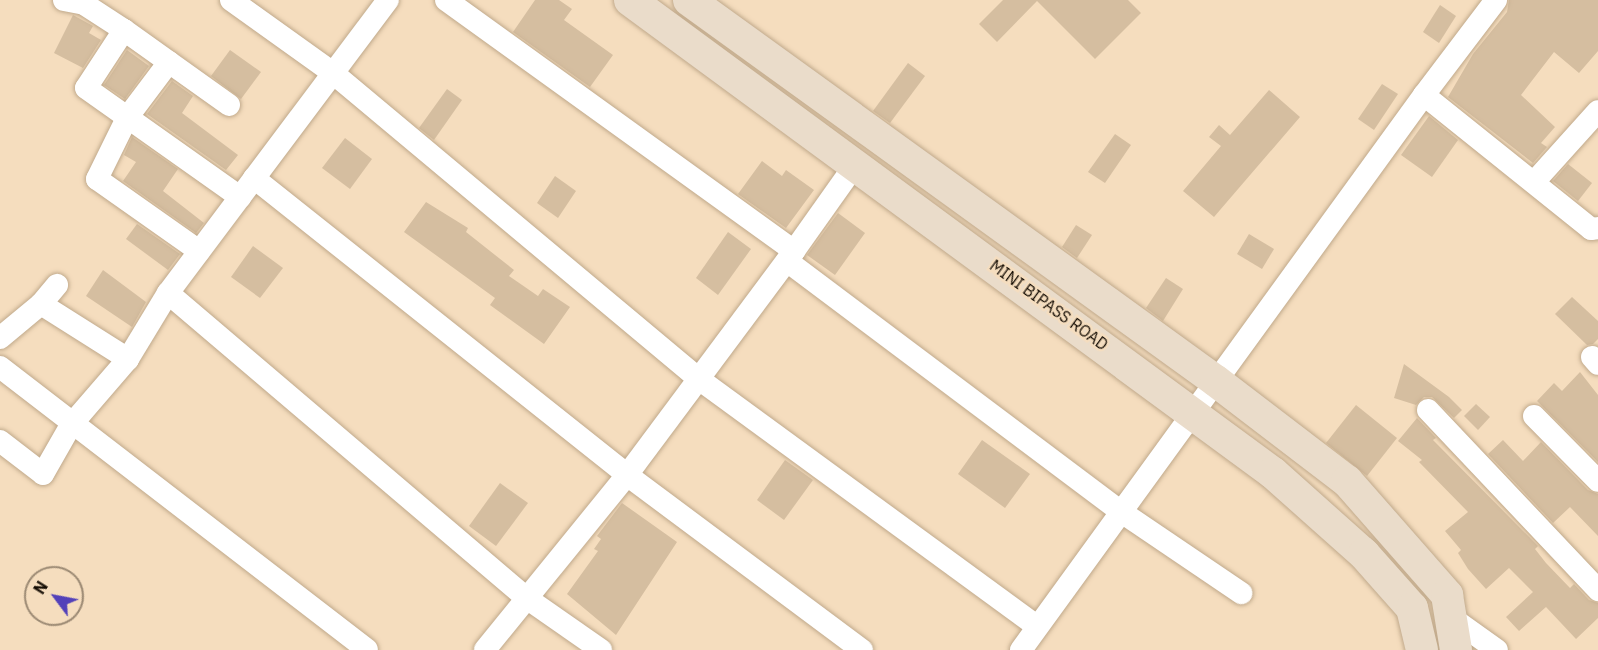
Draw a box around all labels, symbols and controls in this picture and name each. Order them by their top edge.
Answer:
street label: MINI BIPASS ROAD [986,256,1112,354]
north arrow [24,566,84,626]
text: N [29,577,52,598]

